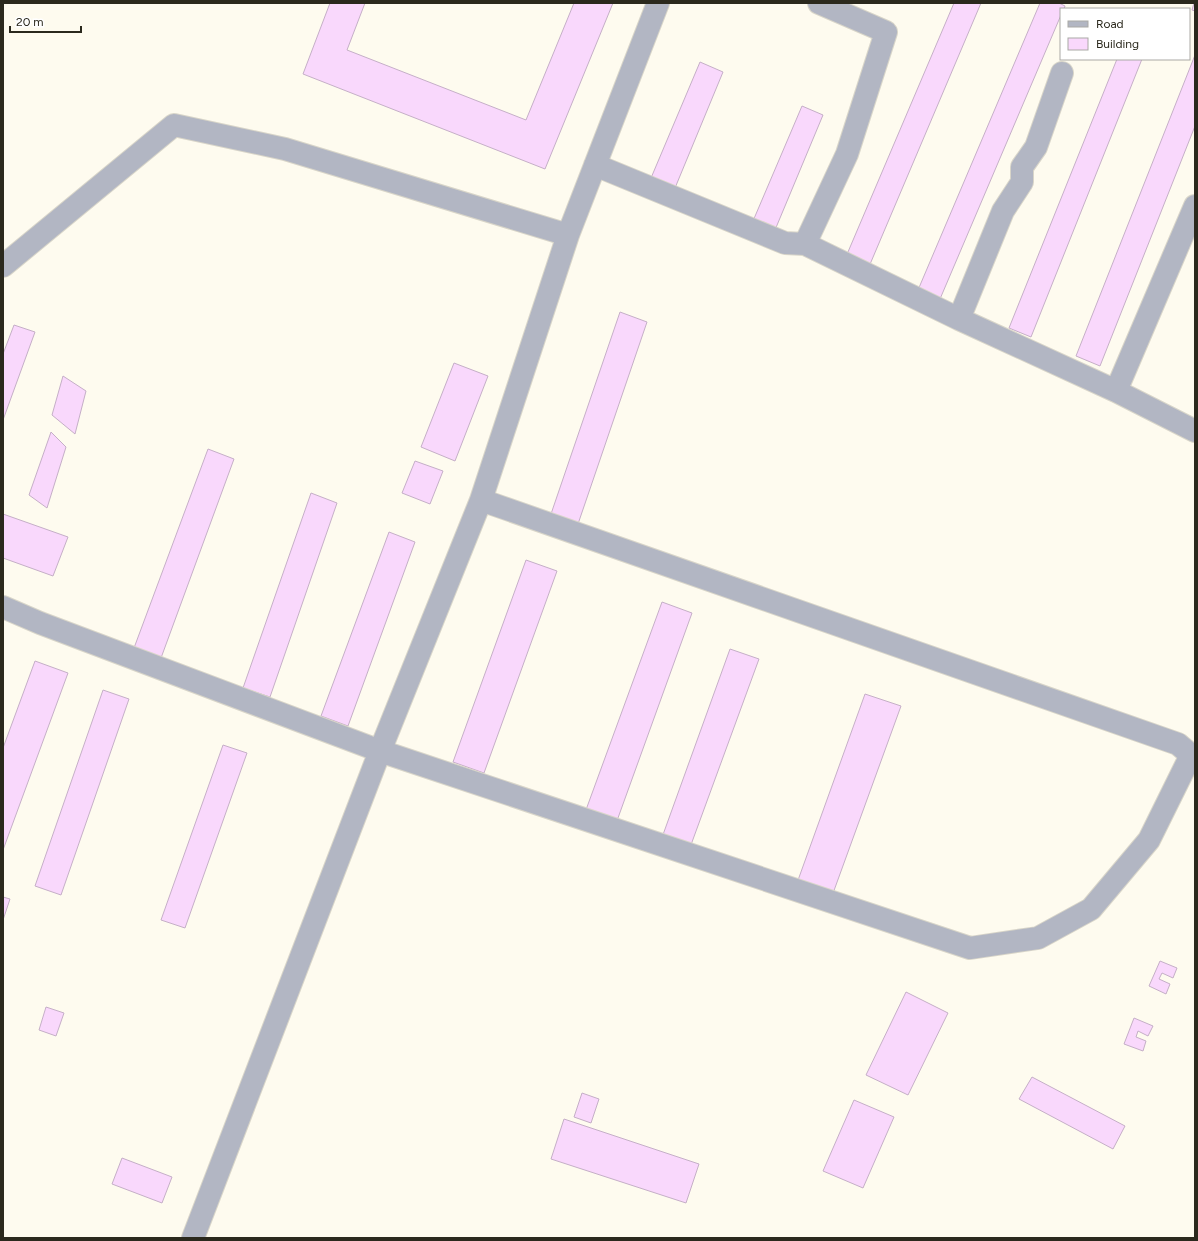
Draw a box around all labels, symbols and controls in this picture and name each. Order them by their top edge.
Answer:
scale bar [10,8,81,34]
legend [1060,8,1190,60]
text: 20 m [16,15,44,29]
text: Road [1096,17,1124,31]
text: Building [1096,37,1139,51]

